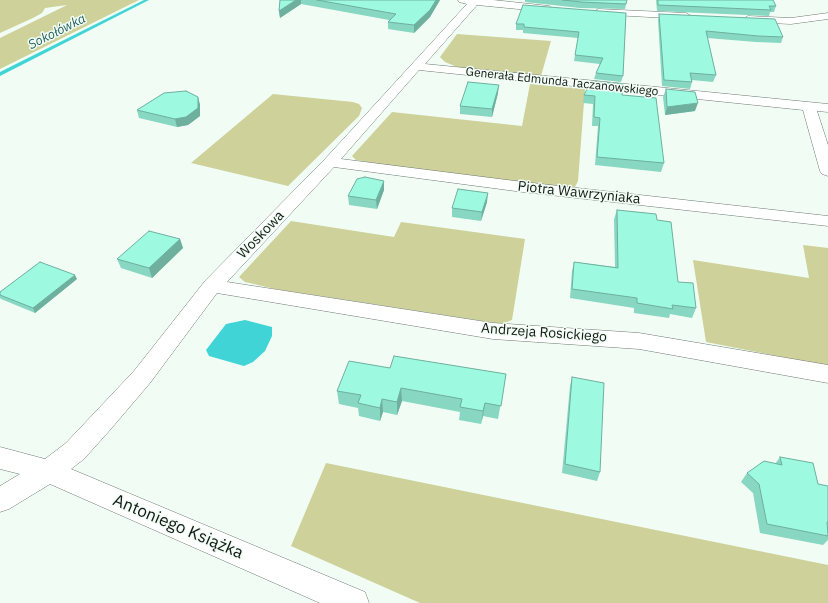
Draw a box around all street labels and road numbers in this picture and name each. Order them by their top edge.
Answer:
street label: Generała Edmunda Taczanowskiego [465,65,659,99]
street label: Piotra Wawrzyniaka [517,178,641,208]
street label: Woskowa [234,208,288,262]
street label: Andrzeja Rosickiego [480,320,608,346]
street label: Antoniego Książka [110,490,246,564]

